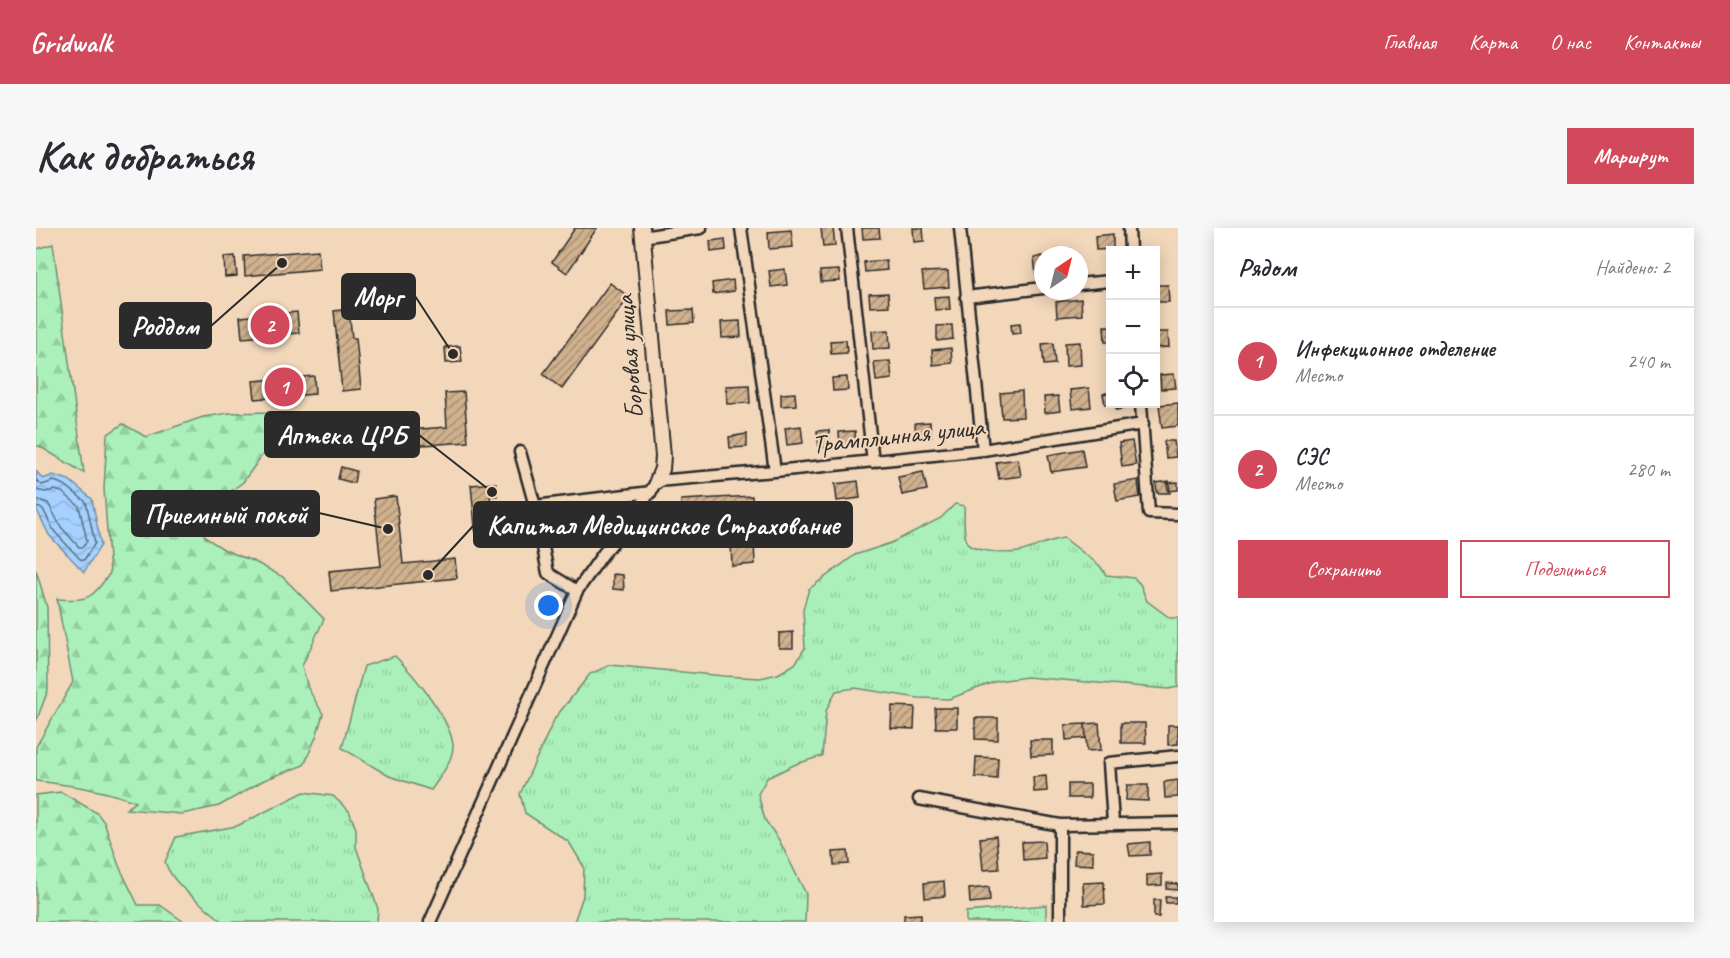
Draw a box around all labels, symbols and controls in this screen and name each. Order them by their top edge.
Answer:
text: Gridwalk [30,25,112,60]
text: Главная [1383,29,1436,55]
text: Карта [1469,29,1517,55]
text: О нас [1550,29,1591,55]
text: Контакты [1624,29,1700,55]
button: Маршрут [1567,128,1694,184]
text: Как добраться [36,130,253,183]
north arrow [1034,246,1088,300]
map controls [1106,246,1160,408]
button: + [1106,246,1160,300]
text: Рядом [1238,251,1296,284]
text: Найдено: 2 [1595,255,1670,280]
callout: Морг [342,274,415,319]
text: Морг [354,280,405,314]
street label: Боровая улица [608,292,651,420]
button: − [1106,300,1160,354]
pin: 2 [250,302,290,348]
callout: Роддом [120,303,211,348]
text: Роддом [131,309,200,343]
text: Инфекционное отделение [1295,335,1495,363]
text: 1 [1253,349,1262,374]
text: 240 m [1627,349,1670,374]
button: locate [1106,354,1160,408]
text: Место [1295,363,1342,388]
pin: 1 [264,364,304,410]
street label: Трамплинная улица [810,410,987,461]
callout: Аптека ЦРБ [265,412,419,457]
text: Аптека ЦРБ [277,418,410,452]
text: СЭС [1295,443,1328,471]
text: 2 [1253,457,1262,482]
text: 280 m [1627,457,1670,482]
text: Место [1295,471,1342,496]
callout: Приемный покой [132,491,319,536]
text: Приемный покой [145,497,310,531]
callout: Капитал Медицинское Страхование [474,502,852,547]
text: Капитал Медицинское Страхование [487,508,842,542]
button: Сохранить [1238,540,1448,598]
button: Поделиться [1460,540,1670,598]
your location [534,591,563,620]

